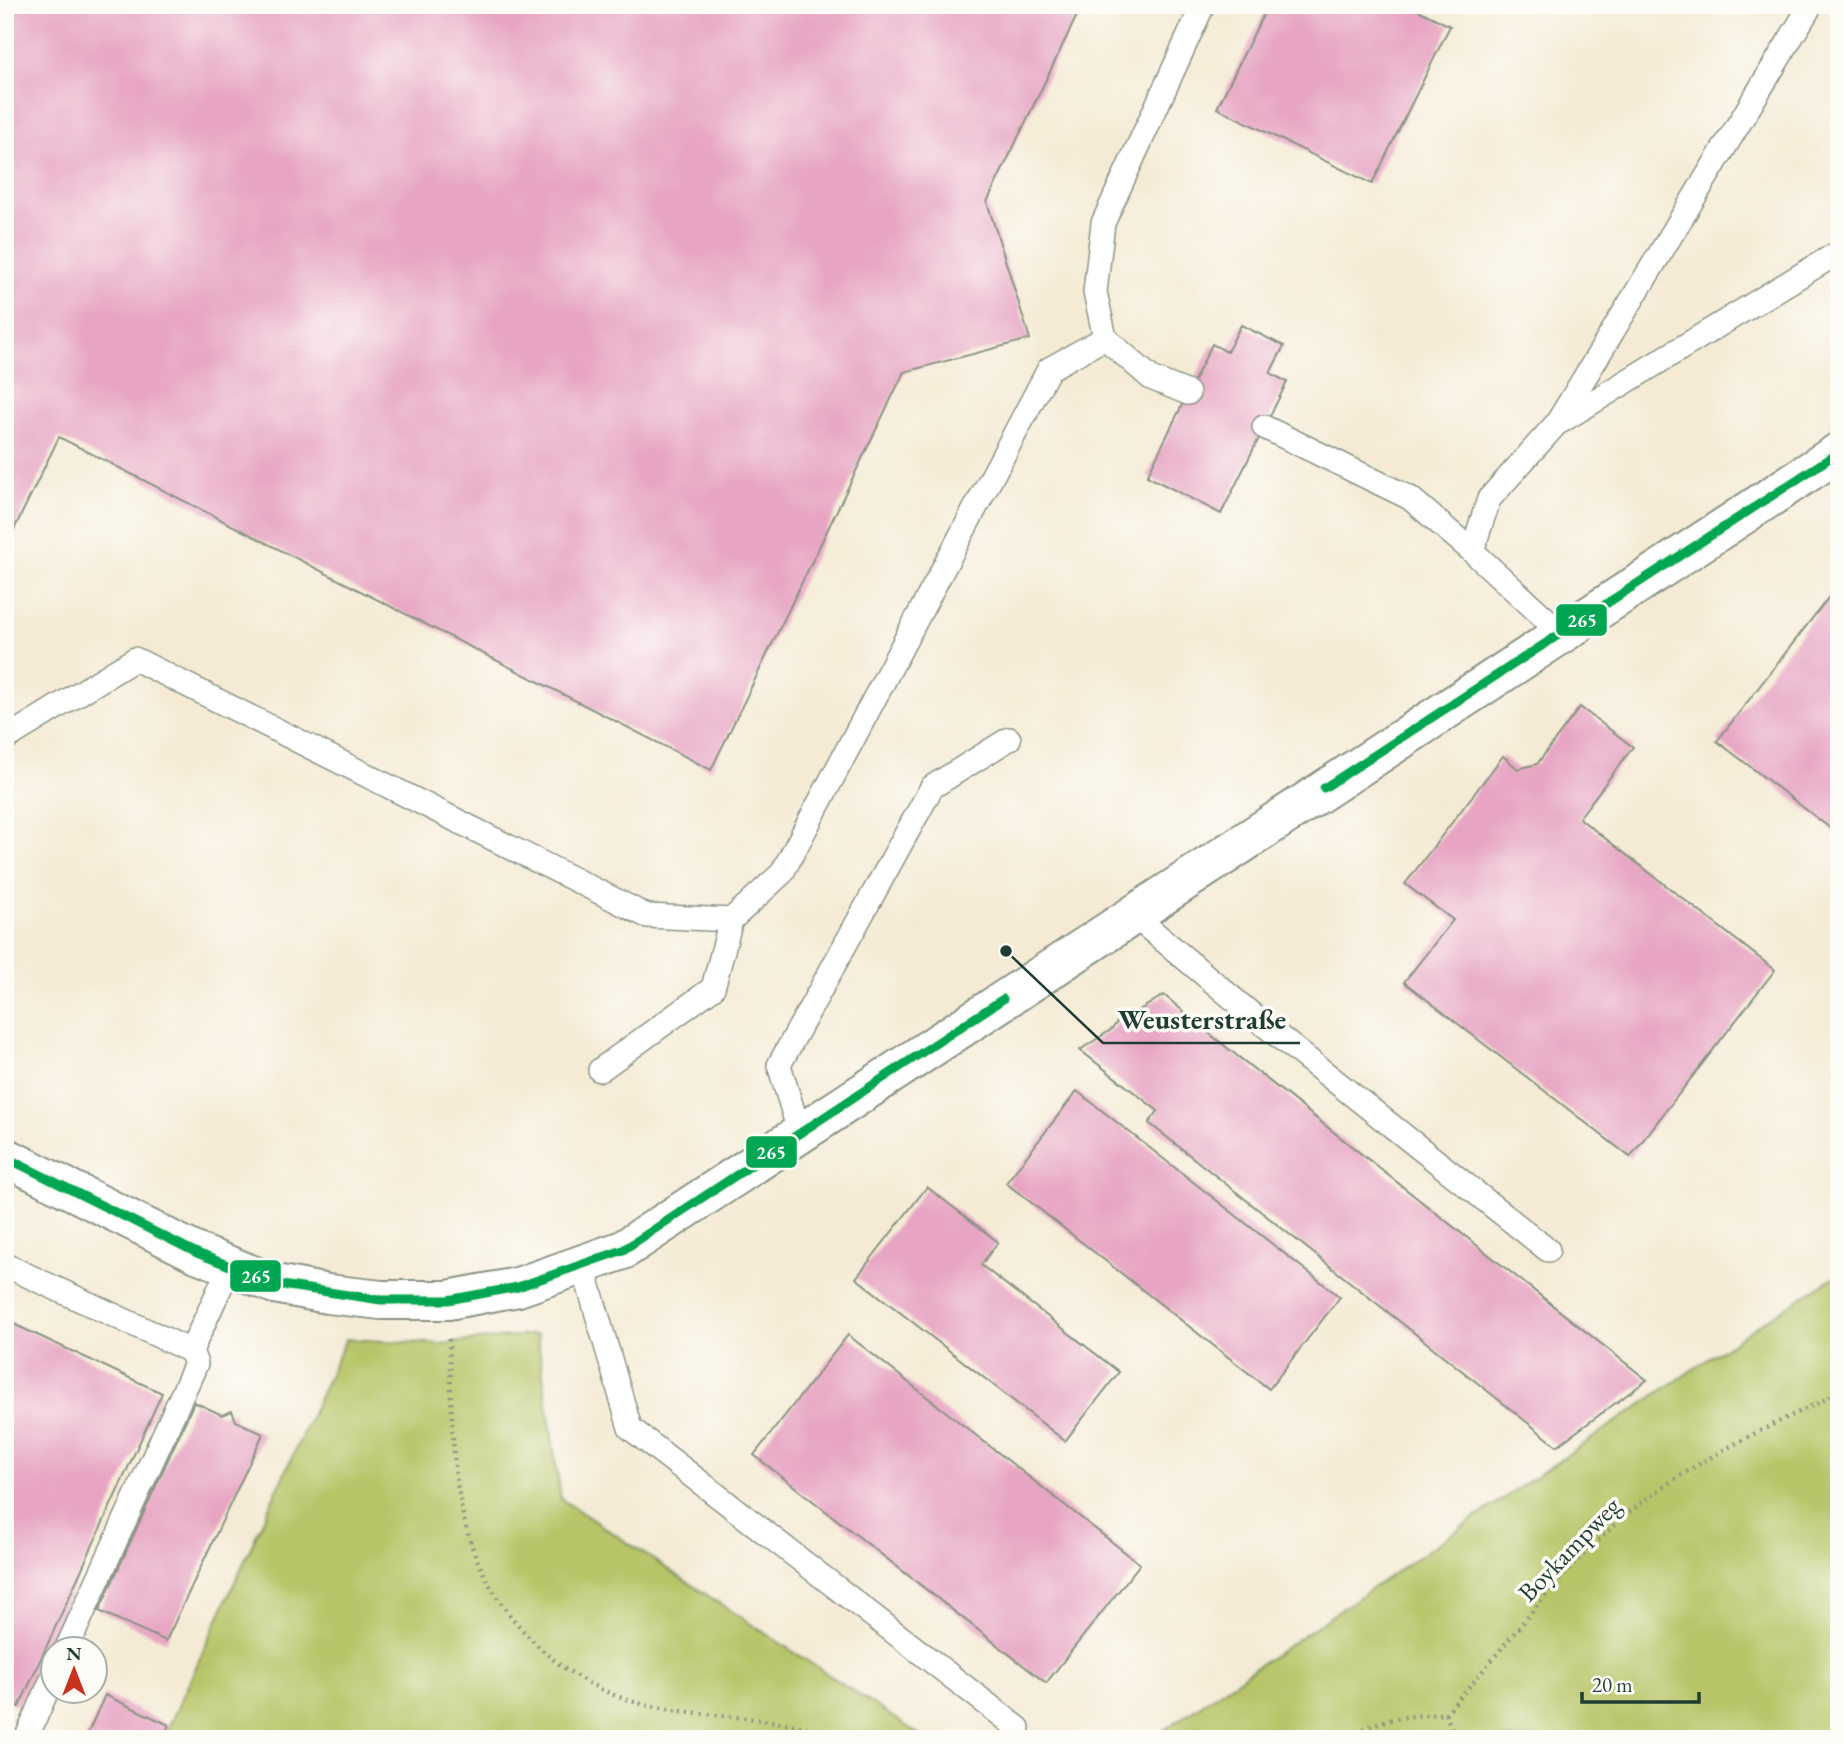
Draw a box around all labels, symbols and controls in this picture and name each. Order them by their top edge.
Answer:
line badge: 265 [1555,603,1608,637]
text: 265 [1567,608,1597,633]
callout: Weusterstraße [1103,994,1300,1043]
text: Weusterstraße [1118,1001,1286,1037]
line badge: 265 [745,1135,798,1169]
text: 265 [756,1140,786,1165]
line badge: 265 [229,1259,282,1293]
text: 265 [241,1264,271,1289]
street label: Boykampweg [1510,1489,1628,1609]
north arrow [38,1636,108,1706]
text: N [66,1641,82,1666]
scale bar [1582,1660,1699,1704]
text: 20 m [1592,1671,1633,1698]

